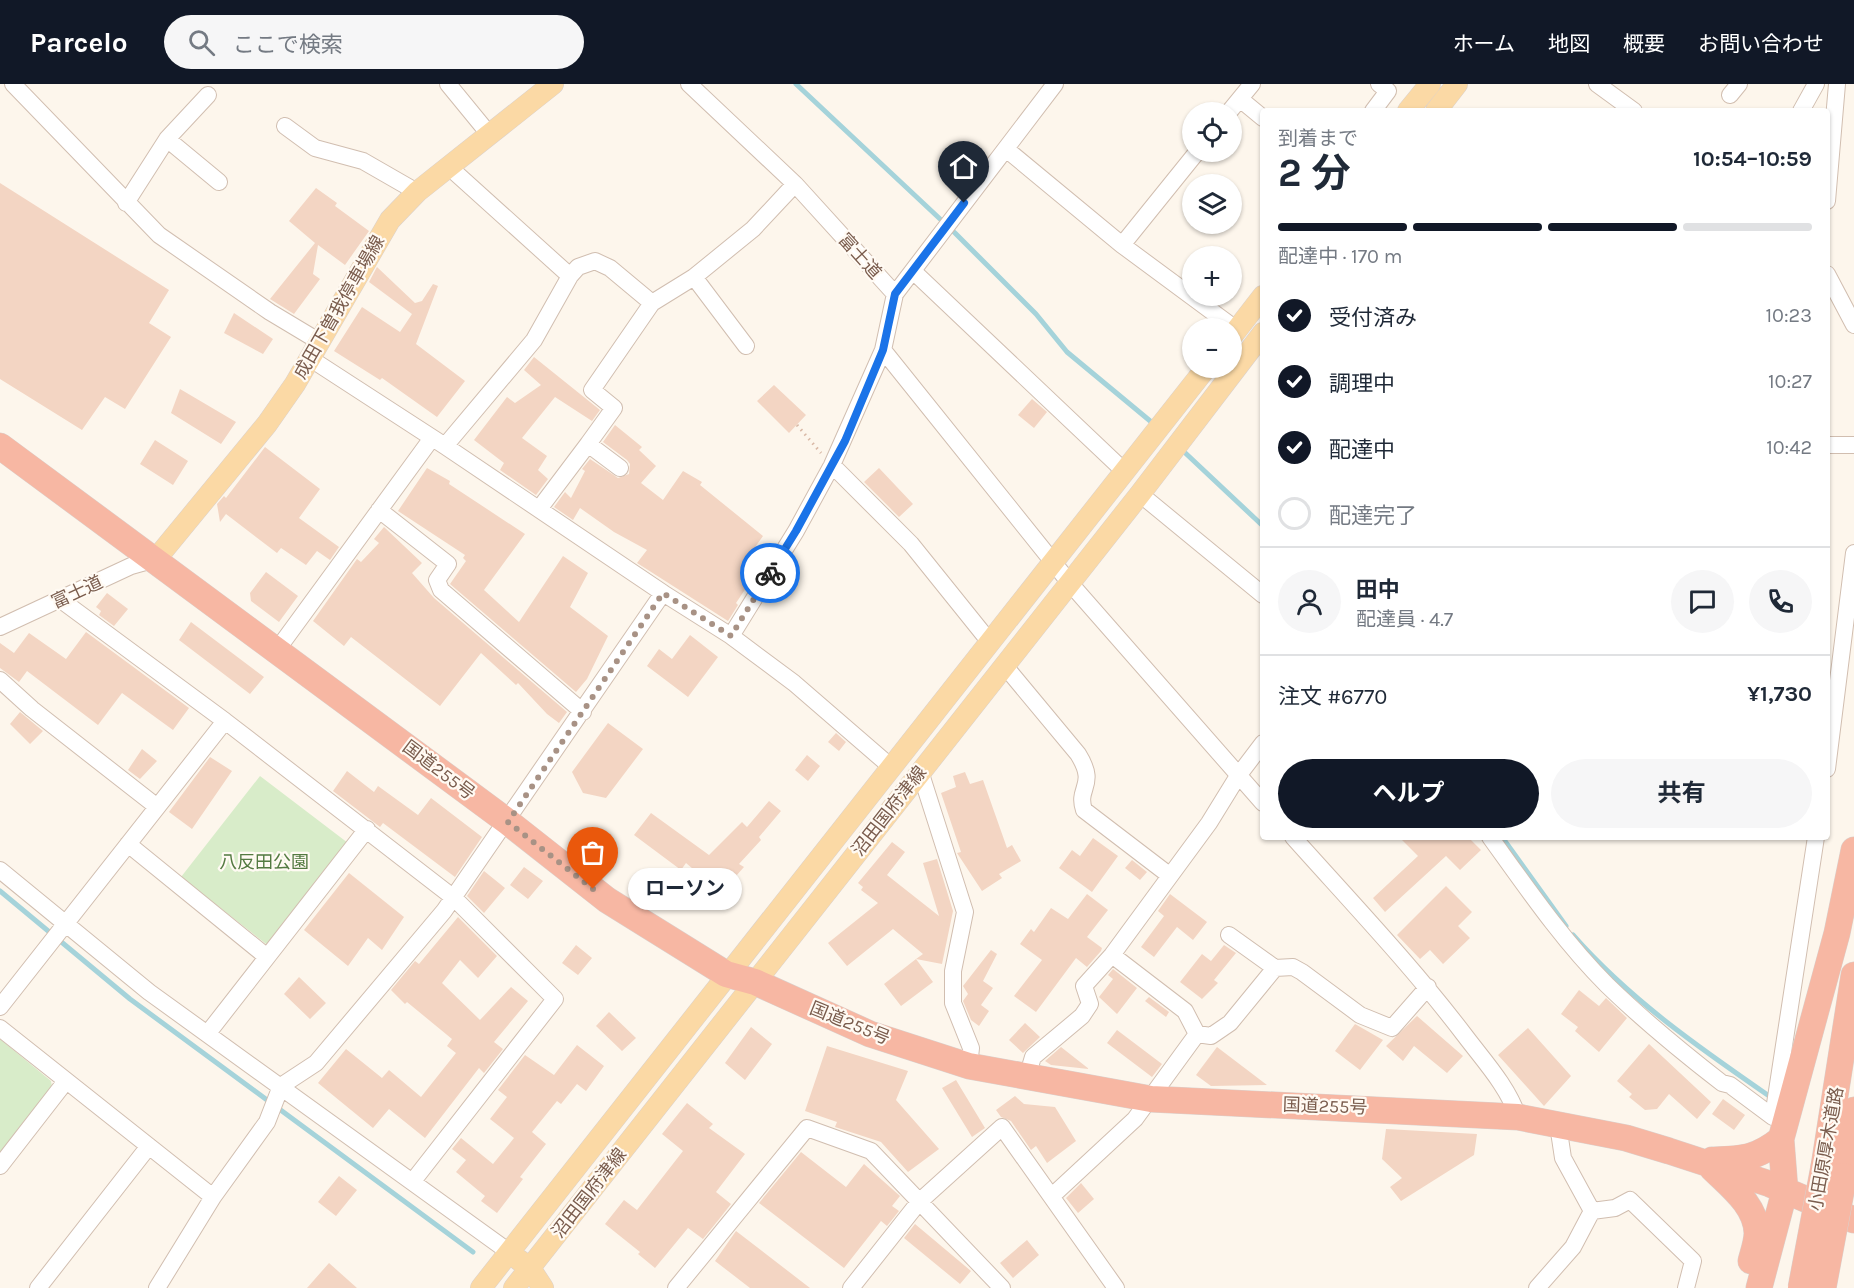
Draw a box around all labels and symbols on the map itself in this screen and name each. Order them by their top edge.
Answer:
pin [938,141,989,203]
street label: 富士道 [834,229,886,283]
street label: 成田下曽我停車場線 [289,231,389,383]
courier [740,543,800,603]
street label: 富士道 [48,571,106,613]
street label: 国道255号 [399,736,479,804]
street label: 沼田国府津線 [847,762,931,860]
pin [567,827,618,889]
park label: 八反田公園 [219,851,309,873]
callout: ローソン [629,868,743,910]
street label: 国道255号 [807,997,893,1049]
street label: 小田原厚木道路 [1804,1085,1848,1213]
street label: 国道255号 [1282,1094,1368,1118]
street label: 沼田国府津線 [547,1144,631,1242]

